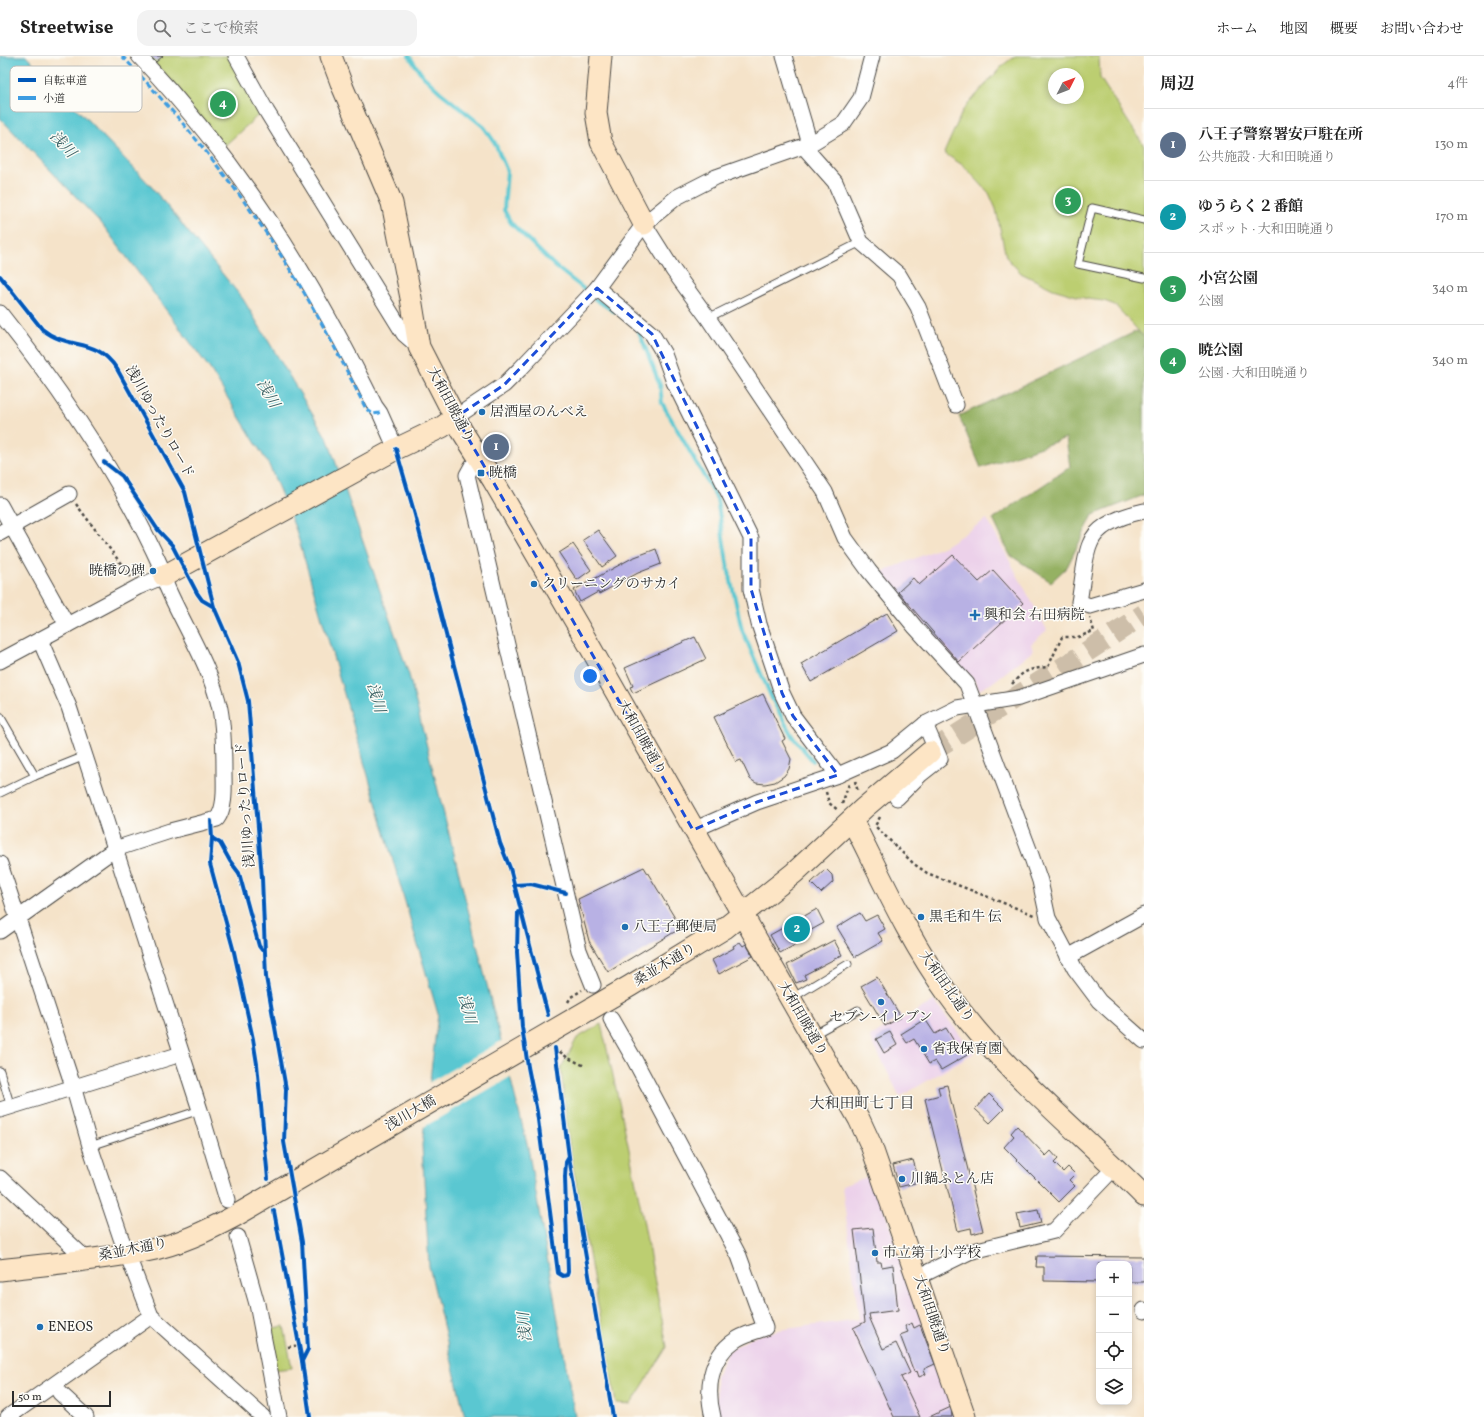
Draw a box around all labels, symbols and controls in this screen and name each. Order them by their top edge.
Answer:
search box [137,10,417,46]
text: Streetwise [20,15,113,41]
icon: search [151,17,173,39]
text: ここで検索 [183,19,258,40]
text: ホーム [1216,20,1258,39]
text: 地図 [1280,20,1308,39]
text: 概要 [1330,20,1358,39]
text: お問い合わせ [1380,20,1464,39]
legend [10,66,142,112]
north arrow [1048,68,1084,104]
text: 周辺 [1160,73,1194,96]
text: 自転車道 [43,74,87,89]
text: 4件 [1447,75,1468,93]
pin: 4 [210,89,236,119]
text: 小道 [43,92,65,107]
text: 八王子警察署安戸駐在所 [1198,125,1363,146]
water label: 浅川 [44,127,81,165]
text: 1 [1170,136,1176,154]
text: 130 m [1435,136,1468,154]
text: 公共施設 · 大和田暁通り [1198,149,1336,167]
pin: 3 [1055,186,1081,216]
text: ゆうらく２番館 [1198,197,1303,218]
text: 2 [1170,208,1176,226]
text: 170 m [1435,208,1468,226]
text: スポット · 大和田暁通り [1198,221,1336,239]
text: 小宮公園 [1198,269,1258,290]
text: 3 [1170,280,1176,298]
text: 340 m [1432,280,1468,298]
text: 公園 [1198,293,1224,311]
text: 暁公園 [1198,341,1243,362]
text: 4 [1169,352,1177,370]
text: 340 m [1432,352,1468,370]
street label: 浅川ゆったりロード [120,362,198,482]
street label: 大和田暁通り [422,363,478,447]
text: 公園 · 大和田暁通り [1198,365,1310,383]
water label: 浅川 [250,376,285,414]
place label: 居酒屋のんべえ [490,403,588,422]
marker: 居酒屋のんべえ [477,407,487,417]
pin: 1 [483,432,509,462]
place label: 暁橋 [489,464,517,483]
marker: 暁橋 [476,468,486,478]
place label: 暁橋の碑 [89,562,145,581]
marker: 暁橋の碑 [148,566,158,576]
place label: クリーニングのサカイ [542,575,681,594]
marker: クリーニングのサカイ [529,579,539,589]
place label: 興和会 右田病院 [984,606,1085,625]
marker: 興和会 右田病院 [969,609,981,621]
your location [580,666,600,686]
water label: 浅川 [361,681,390,717]
street label: 大和田暁通り [612,697,670,779]
street label: 浅川ゆったりロード [232,742,260,868]
place label: 黒毛和牛 伝 [929,908,1002,927]
marker: 黒毛和牛 伝 [916,912,926,922]
pin: 2 [784,914,810,944]
place label: 八王子郵便局 [633,918,717,937]
marker: 八王子郵便局 [620,922,630,932]
street label: 桑並木通り [630,939,700,991]
street label: 大和田北通り [914,947,978,1027]
street label: 大和田暁通り [773,978,831,1060]
water label: 浅川 [452,992,481,1028]
marker: セブン-イレブン [876,997,886,1007]
place label: セブン-イレブン [830,1008,932,1027]
place label: 省我保育園 [932,1040,1002,1059]
marker: 省我保育園 [919,1044,929,1054]
street label: 浅川大橋 [382,1092,440,1136]
district label: 大和田町七丁目 [809,1094,915,1115]
place label: 川鍋ふとん店 [910,1170,994,1189]
marker: 川鍋ふとん店 [897,1174,907,1184]
street label: 桑並木通り [97,1234,169,1266]
place label: 市立第十小学校 [883,1244,981,1263]
marker: 市立第十小学校 [870,1248,880,1258]
map controls [1096,1261,1132,1405]
button: + [1096,1261,1132,1297]
street label: 大和田暁通り [908,1272,954,1358]
button: − [1096,1297,1132,1333]
water label: 浅川 [514,1309,538,1343]
place label: ENEOS [48,1318,93,1337]
marker: ENEOS [35,1322,45,1332]
button: locate [1096,1333,1132,1369]
button: layers [1096,1369,1132,1405]
scale bar [12,1389,111,1408]
text: 50 m [18,1390,42,1405]

